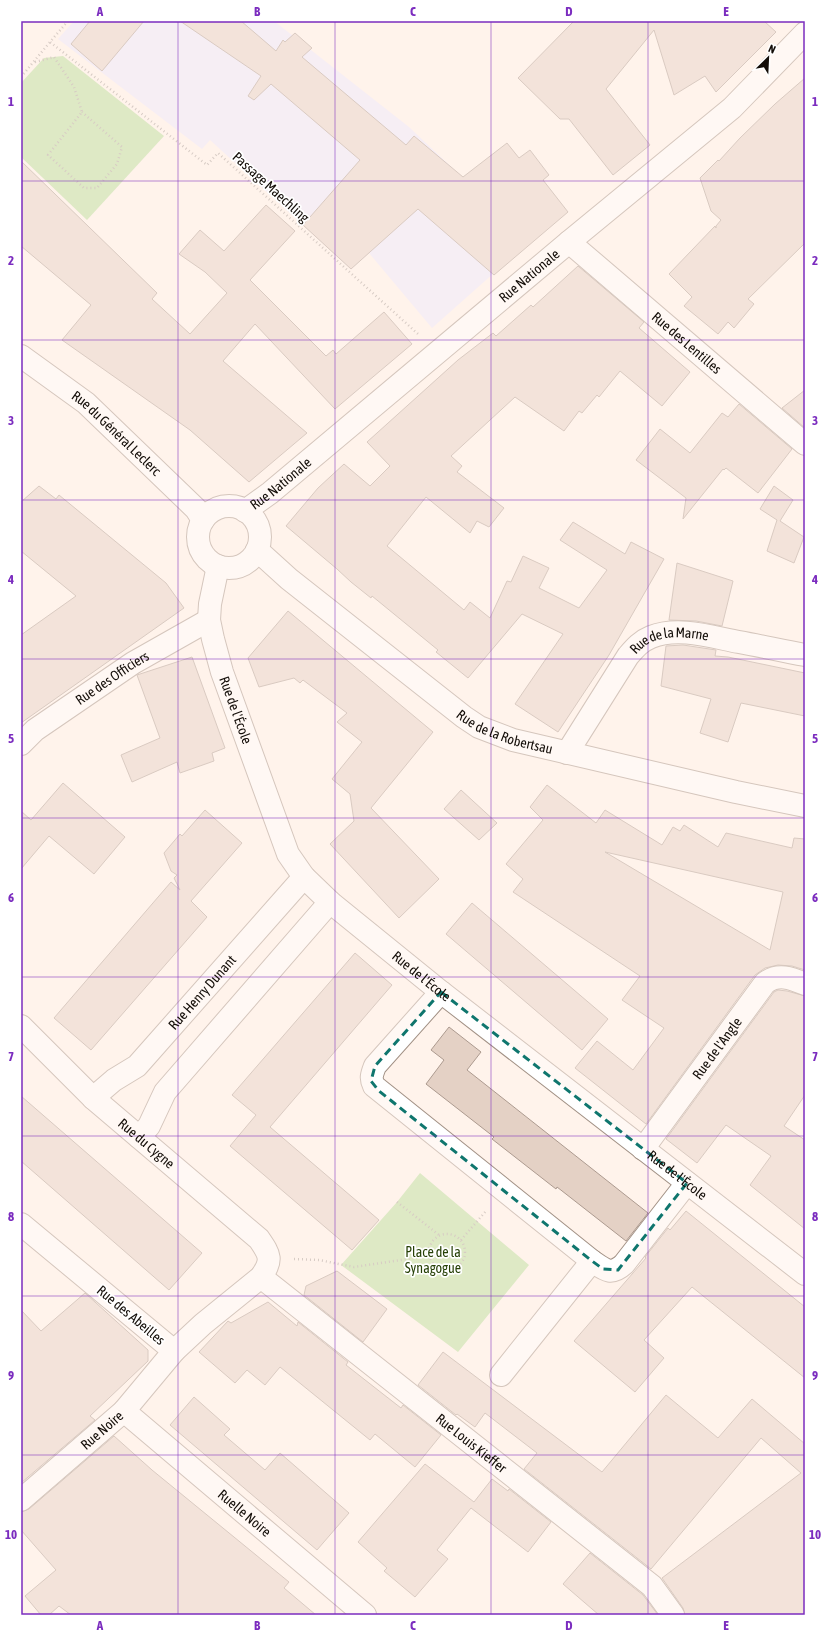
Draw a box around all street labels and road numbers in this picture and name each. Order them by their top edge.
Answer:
street label: Passage Maechling [229,148,313,226]
street label: Rue Nationale [496,246,562,305]
street label: Rue des Lentilles [649,309,725,377]
street label: Rue du Général Leclerc [69,387,165,479]
street label: Rue Nationale [247,454,314,513]
street label: Rue de la Marne [626,624,710,657]
street label: Rue des Officiers [72,648,152,708]
street label: Rue de l'École [216,674,255,746]
street label: Rue de la Robertsau [454,706,554,757]
street label: Rue de l'École [389,948,454,1005]
street label: Rue Henry Dunant [165,952,239,1033]
street label: Rue de l'Angle [689,1014,745,1082]
street label: Rue du Cygne [115,1115,178,1172]
street label: Rue de l'École [644,1147,710,1203]
street label: Rue des Abeilles [94,1282,168,1348]
street label: Rue Noire [78,1407,126,1453]
street label: Rue Louis Kieffer [433,1410,510,1476]
street label: Ruelle Noire [215,1486,274,1540]

